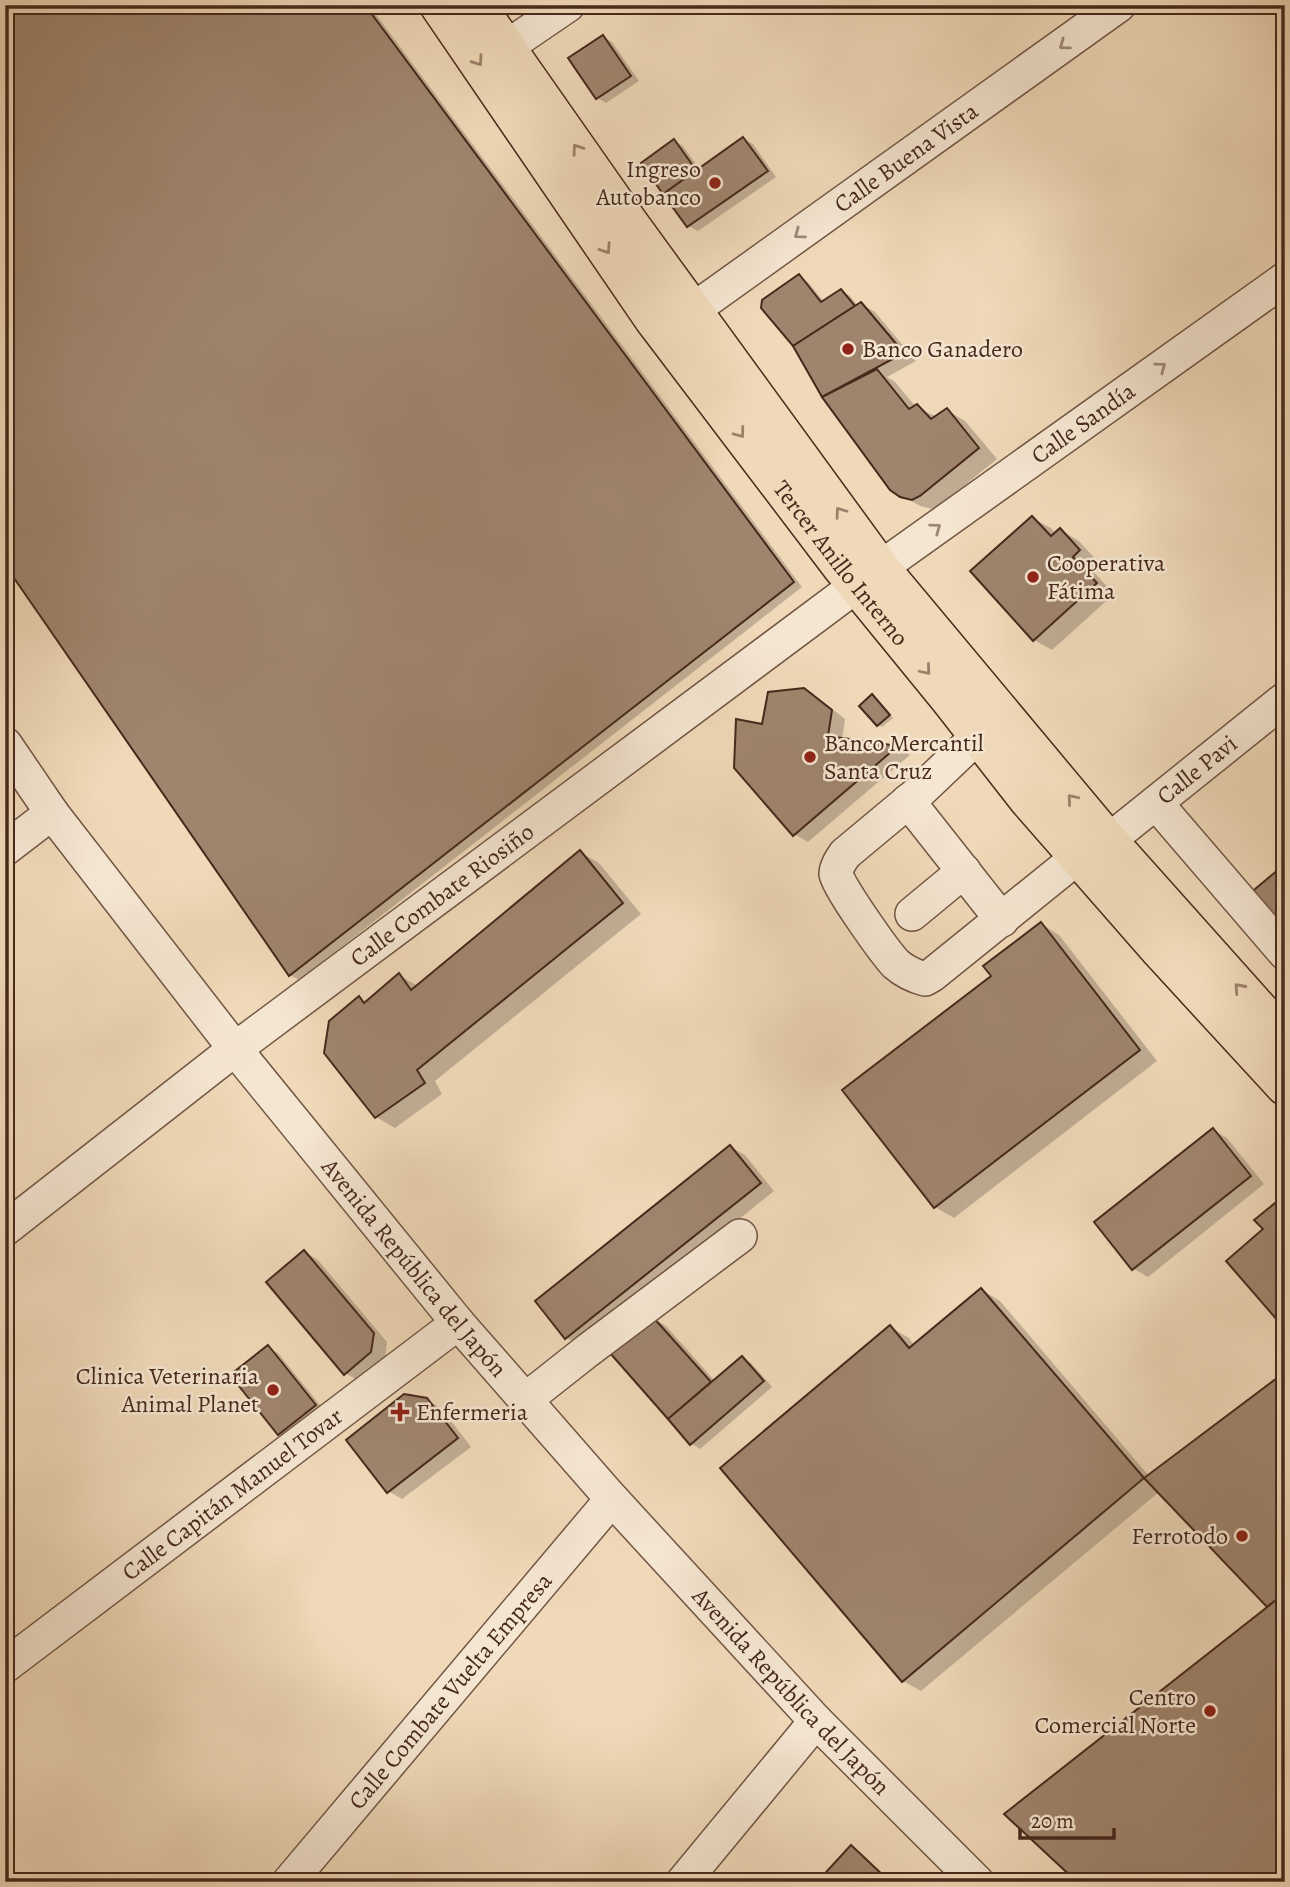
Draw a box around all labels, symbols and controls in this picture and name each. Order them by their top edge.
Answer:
one-way arrow [1059,37,1072,49]
one-way arrow [470,54,483,67]
street label: Calle Buena Vista [828,95,985,220]
one-way arrow [573,145,585,157]
place label: Ingreso Autobanco [595,153,701,213]
marker: Ingreso Autobanco [707,175,723,191]
one-way arrow [794,226,807,238]
one-way arrow [598,241,610,254]
place label: Banco Ganadero [862,333,1023,365]
marker: Banco Ganadero [840,341,856,357]
one-way arrow [1153,363,1166,375]
street label: Calle Sandía [1024,375,1142,471]
one-way arrow [732,425,744,438]
street label: Tercer Anillo Interno [766,474,916,653]
one-way arrow [836,507,848,520]
one-way arrow [928,524,941,536]
place label: Cooperativa Fátima [1047,547,1166,607]
marker: Cooperativa Fátima [1025,569,1041,585]
one-way arrow [917,663,930,675]
place label: Banco Mercantil Santa Cruz [824,727,984,787]
street label: Calle Pavi [1150,728,1244,812]
marker: Banco Mercantil Santa Cruz [802,749,818,765]
one-way arrow [1068,794,1080,807]
street label: Calle Combate Riosiño [343,816,540,974]
one-way arrow [1235,983,1247,996]
street label: Avenida República del Japón [314,1151,514,1384]
place label: Clinica Veterinaria Animal Planet [76,1360,260,1420]
marker: Clinica Veterinaria Animal Planet [265,1382,281,1398]
place label: Enfermeria [416,1396,529,1428]
street label: Calle Capitán Manuel Tovar [115,1400,349,1588]
marker: Enfermeria [390,1402,410,1422]
place label: Ferrotodo [1131,1520,1228,1552]
marker: Ferrotodo [1234,1528,1250,1544]
street label: Calle Combate Vuelta Empresa [341,1565,560,1816]
street label: Avenida República del Japón [684,1580,897,1802]
place label: Centro Comercial Norte [1035,1681,1196,1741]
marker: Centro Comercial Norte [1202,1703,1218,1719]
scale bar [1020,1796,1115,1840]
text: 20 m [1031,1807,1074,1835]

